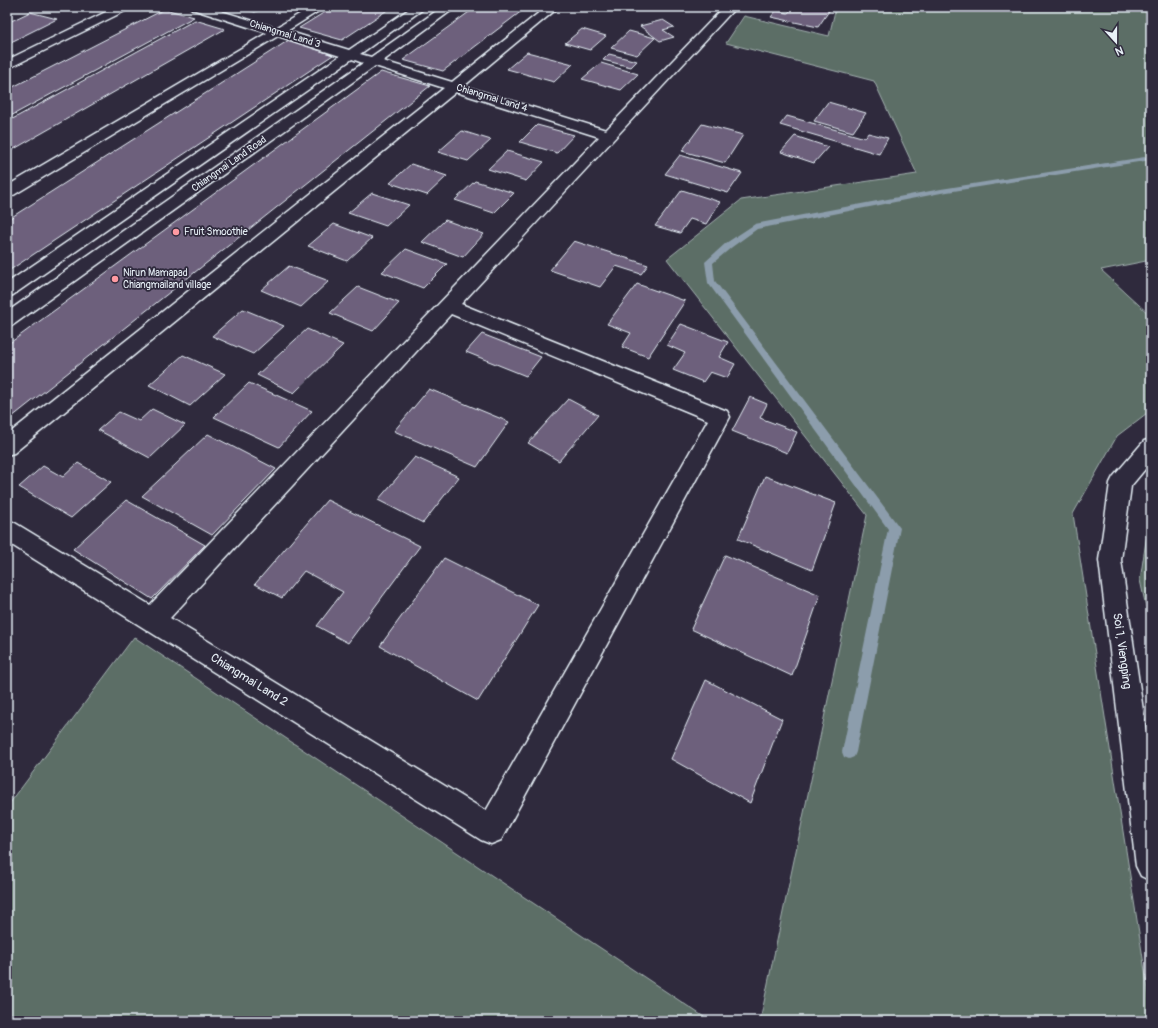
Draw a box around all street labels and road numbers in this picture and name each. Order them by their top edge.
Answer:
street label: Chiangmai Land 3 [248,18,322,51]
street label: Chiangmai Land 4 [455,81,529,115]
street label: Chiangmai Land Road [189,134,269,194]
street label: Soi 1, Viengping [1109,612,1135,690]
street label: Chiangmai Land 2 [208,650,291,710]

